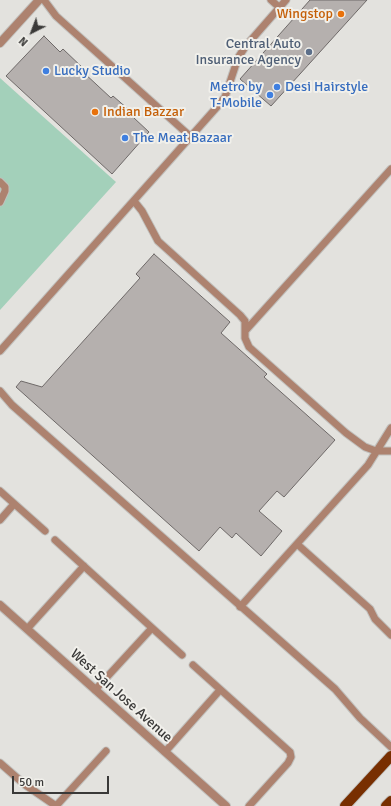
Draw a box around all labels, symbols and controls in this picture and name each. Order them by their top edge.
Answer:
place label: Wingstop [277,6,333,22]
marker: Wingstop [336,9,346,19]
north arrow [12,12,52,52]
text: N [16,34,31,49]
place label: Central Auto Insurance Agency [195,36,301,68]
marker: Central Auto Insurance Agency [304,47,314,57]
place label: Lucky Studio [54,63,131,79]
marker: Lucky Studio [41,66,51,76]
place label: Metro by T-Mobile [210,79,262,112]
place label: Desi Hairstyle [285,79,368,95]
marker: Desi Hairstyle [272,82,282,92]
marker: Metro by T-Mobile [265,90,275,100]
place label: Indian Bazzar [103,104,184,120]
marker: Indian Bazzar [90,107,100,117]
place label: The Meat Bazaar [133,130,232,146]
marker: The Meat Bazaar [120,133,130,143]
street label: West San Jose Avenue [66,646,176,746]
scale bar [14,768,111,794]
text: 50 m [19,775,44,790]

